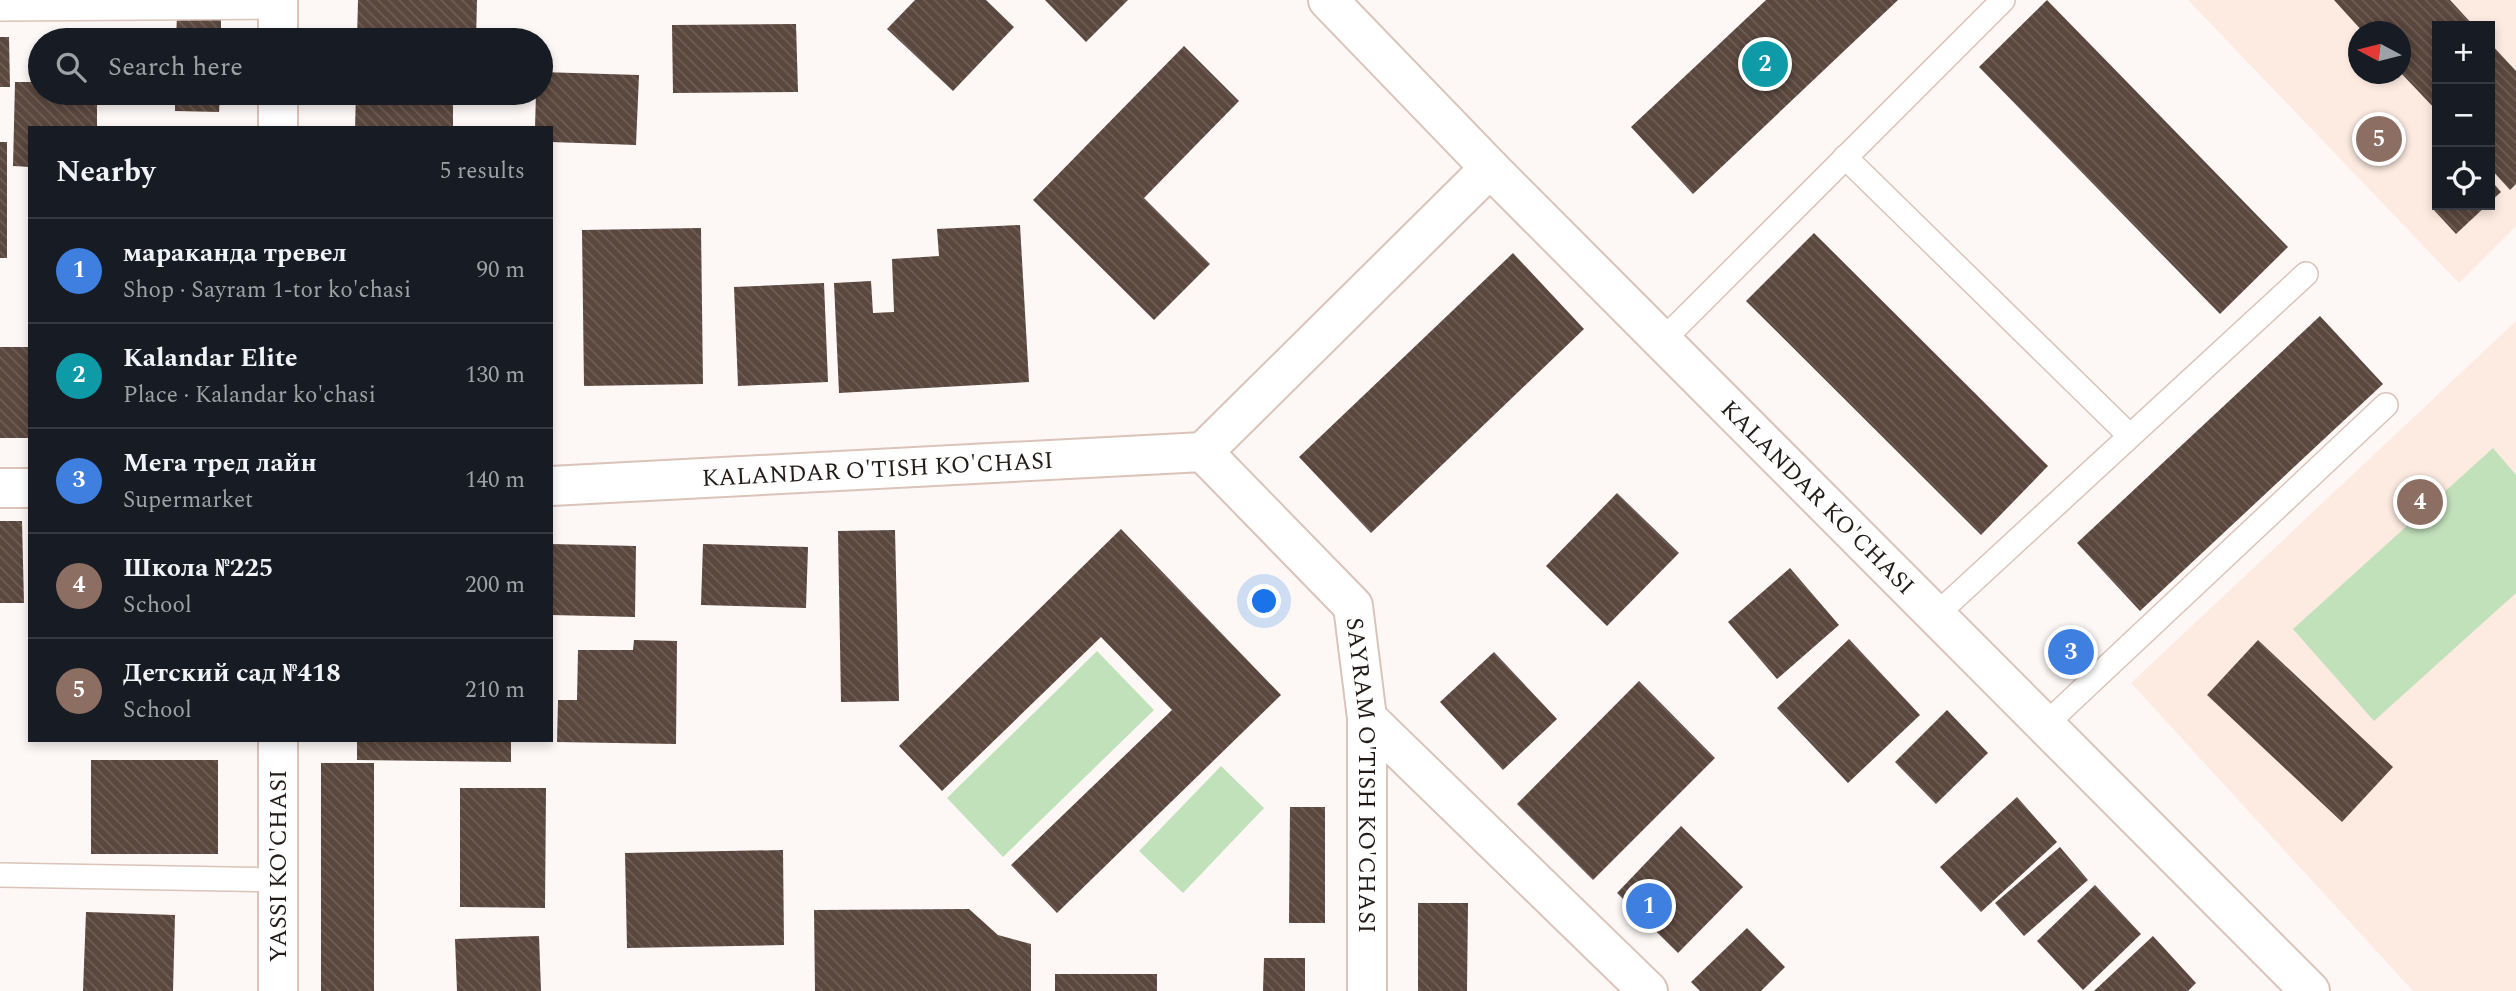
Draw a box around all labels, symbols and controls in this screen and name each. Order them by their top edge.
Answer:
north arrow [2348,21,2411,84]
map controls [2432,21,2495,210]
button: + [2432,21,2495,84]
search box [28,28,553,105]
pin: 2 [1742,38,1788,90]
text: Search here [108,47,243,87]
icon: search [52,48,90,86]
button: − [2432,84,2495,147]
pin: 5 [2356,113,2402,165]
button: locate [2432,147,2495,210]
text: Nearby [56,149,155,195]
text: 5 results [440,154,525,189]
text: мараканда тревел [123,233,347,273]
text: 1 [73,253,85,288]
text: 90 m [476,253,525,288]
text: Shop · Sayram 1-tor ko'chasi [123,273,411,308]
text: Kalandar Elite [123,338,298,378]
text: 2 [73,358,85,393]
text: 130 m [465,358,525,393]
text: Place · Kalandar ko'chasi [123,378,376,413]
street label: KALANDAR KO'CHASI [1712,392,1923,604]
text: Мега тред лайн [123,443,317,483]
street label: KALANDAR O'TISH KO'CHASI [701,443,1054,497]
text: 3 [73,463,85,498]
text: 140 m [465,463,525,498]
pin: 4 [2397,476,2443,528]
text: Supermarket [123,483,253,518]
text: Школа №225 [123,548,273,588]
text: 4 [73,568,85,603]
text: 200 m [465,568,525,603]
your location [1247,584,1281,618]
text: School [123,588,192,623]
street label: SAYRAM O'TISH KO'CHASI [1336,616,1384,933]
pin: 3 [2048,626,2094,678]
text: Детский сад №418 [123,653,341,693]
text: 5 [73,673,85,708]
text: 210 m [465,673,525,708]
text: School [123,693,192,728]
street label: YASSI KO'CHASI [261,770,297,962]
pin: 1 [1626,880,1672,932]

